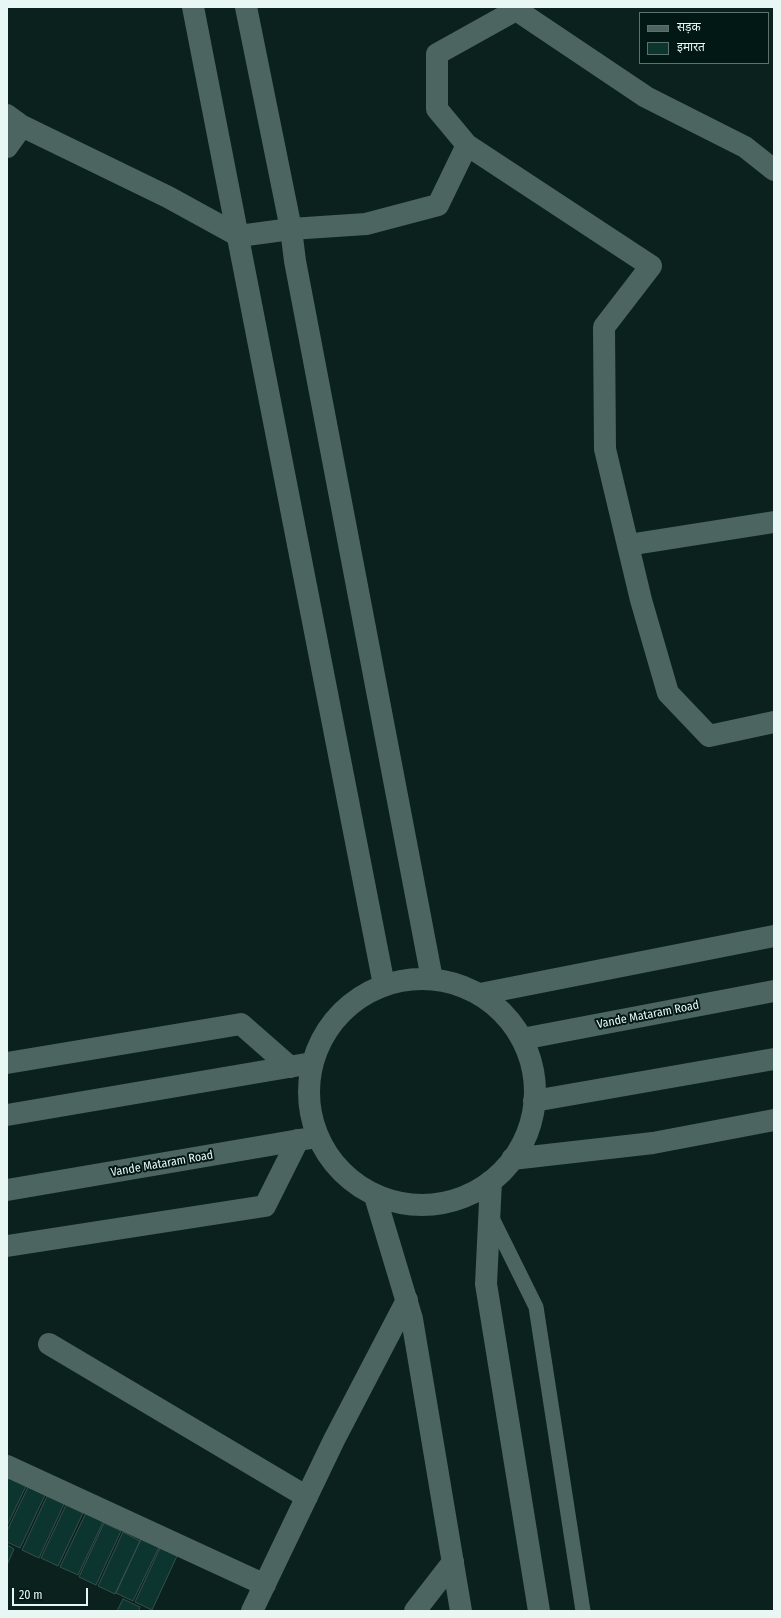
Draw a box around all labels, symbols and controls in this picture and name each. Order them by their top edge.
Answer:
legend [639,12,769,64]
text: सड़क [677,20,701,34]
text: इमारत [677,40,705,54]
street label: Vande Mataram Road [596,998,700,1032]
street label: Vande Mataram Road [110,1148,214,1180]
scale bar [14,1580,90,1606]
text: 20 m [19,1588,43,1602]

